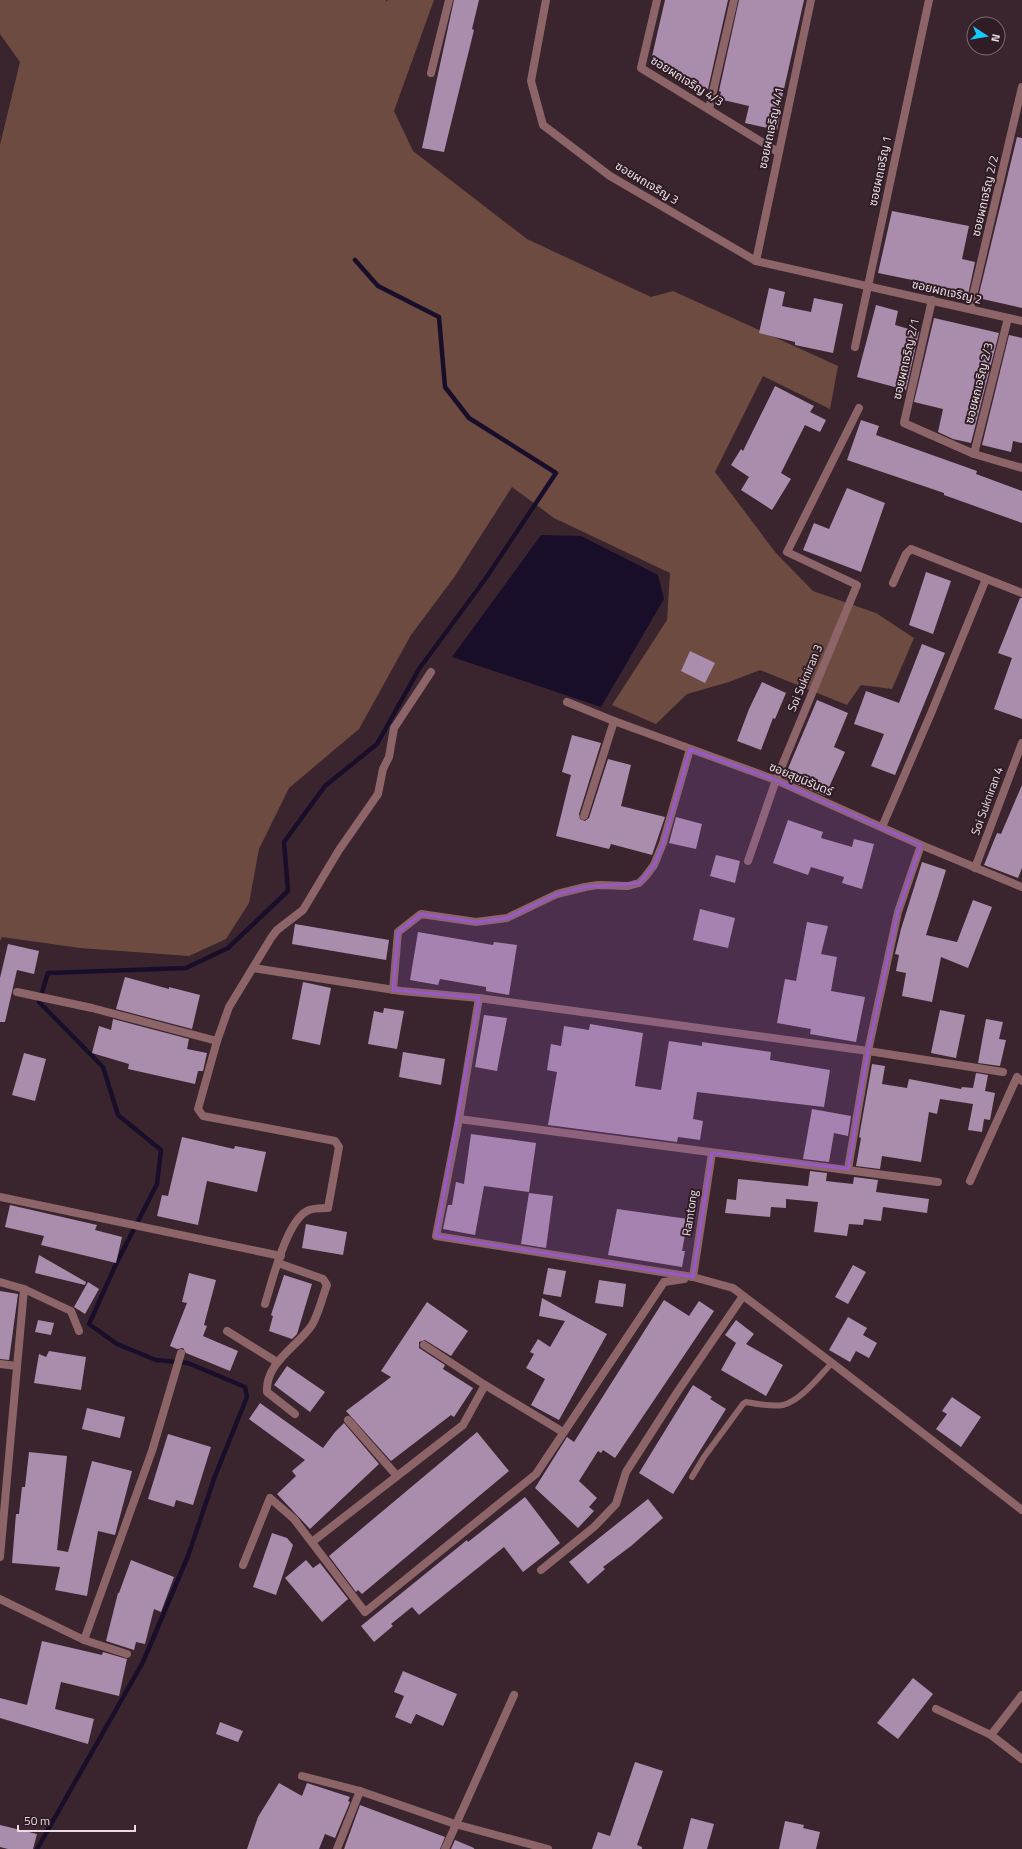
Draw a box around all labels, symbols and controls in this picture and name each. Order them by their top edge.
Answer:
north arrow [966,16,1006,56]
text: N [987,33,1004,43]
street label: ซอยผถเจริญ 4/3 [647,51,728,111]
street label: ซอยผถเจริญ 4/1 [753,85,788,170]
street label: ซอยผถเจริญ 1 [863,134,896,208]
street label: ซอยผถเจริญ 2/2 [966,153,1003,238]
street label: ซอยผถเจริญ 3 [612,156,683,209]
street label: ซอยผถเจริญ 2 [910,274,984,309]
street label: ซอยผถเจริญ 2/1 [887,316,924,401]
street label: ซอยผถเจริญ 2/3 [959,340,998,425]
street label: Soi Sukniran 3 [782,641,827,715]
street label: ซอยสุขนิรันดร์ [766,757,837,801]
street label: Soi Sukniran 4 [965,764,1008,838]
street label: Ramtong [676,1188,703,1237]
scale bar [18,1807,135,1833]
text: 50 m [24,1811,50,1830]

